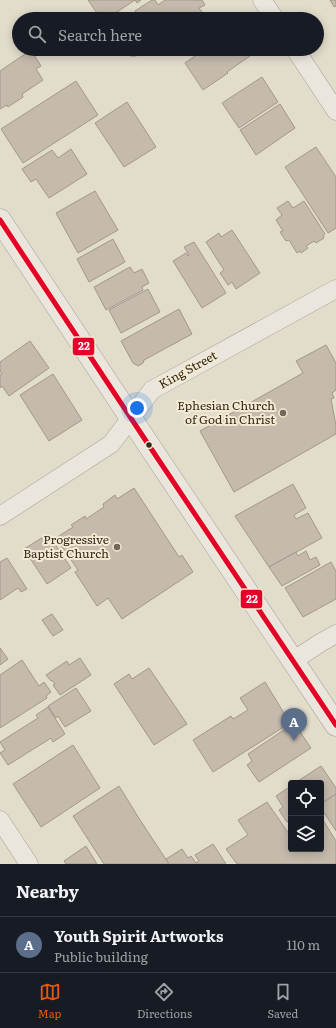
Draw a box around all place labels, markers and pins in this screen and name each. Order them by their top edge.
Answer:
place label: Ephesian Church of God in Christ [177,396,275,428]
marker: Ephesian Church of God in Christ [278,408,288,418]
unlabelled marker [144,440,154,450]
place label: Progressive Baptist Church [23,530,109,562]
marker: Progressive Baptist Church [112,542,122,552]
pin: A [281,708,307,741]

